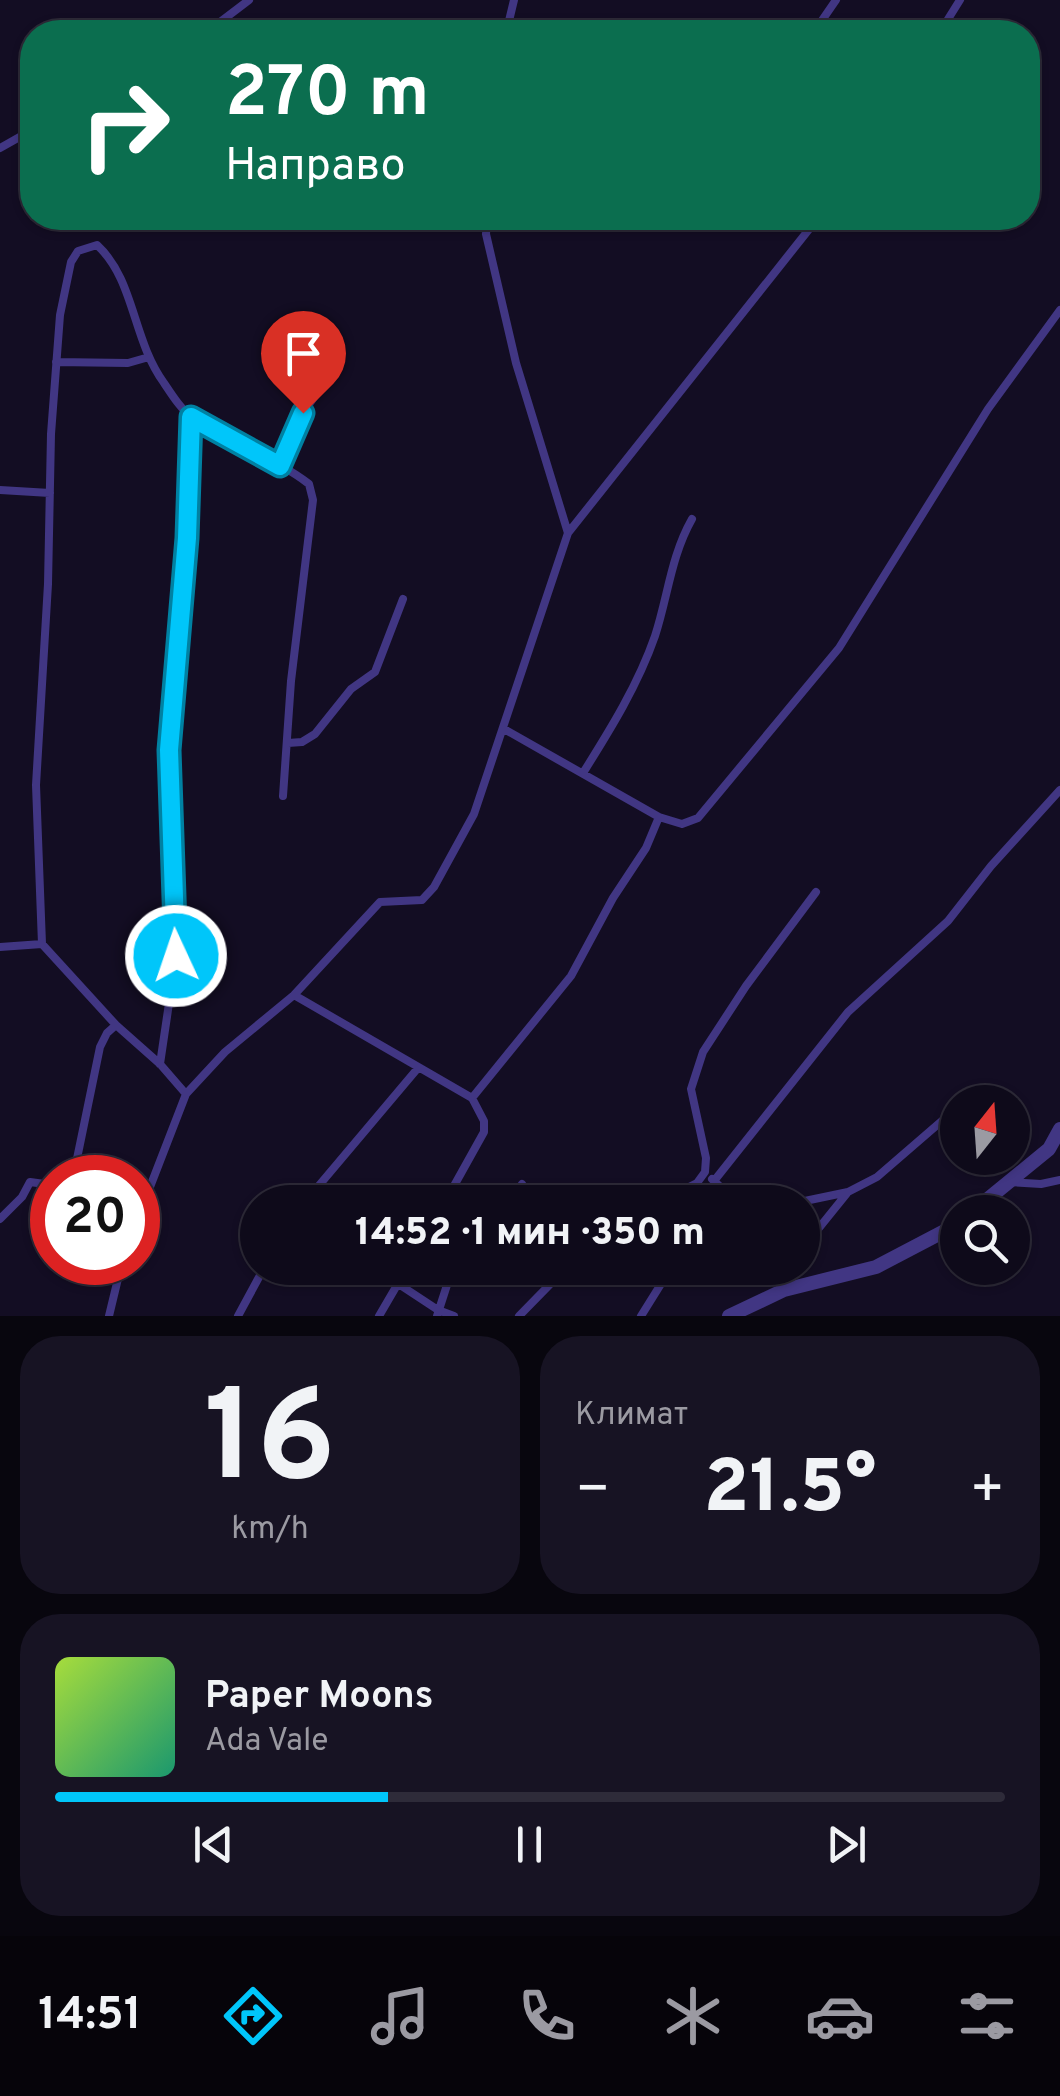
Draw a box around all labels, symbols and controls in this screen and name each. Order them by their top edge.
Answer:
text: 270 m [225,52,430,141]
icon: right [60,60,190,190]
text: Направо [225,139,406,196]
pin [261,311,346,414]
icon: arrive [276,326,331,381]
position arrow [124,904,228,1008]
north arrow [940,1085,1030,1175]
map controls [940,1085,1030,1285]
speed limit sign: 20 [30,1155,160,1285]
button: search [940,1195,1030,1285]
text: 14:52 · 1 мин · 350 m [355,1210,705,1259]
text: 16 [204,1362,336,1527]
text: Климат [575,1396,688,1436]
text: 21.5° [704,1444,876,1539]
text: − [575,1457,610,1527]
text: + [970,1457,1005,1527]
text: km/h [231,1510,309,1550]
text: Paper Moons [205,1673,434,1722]
text: Ada Vale [205,1722,329,1762]
icon: previous [186,1817,241,1872]
icon: pause [502,1817,557,1872]
icon: next [819,1817,874,1872]
icon: directions [218,1981,288,2051]
icon: music [365,1981,435,2051]
icon: phone [512,1981,582,2051]
icon: climate [658,1981,728,2051]
icon: car [805,1981,875,2051]
icon: filters [952,1981,1022,2051]
text: 14:51 [38,1988,142,2045]

